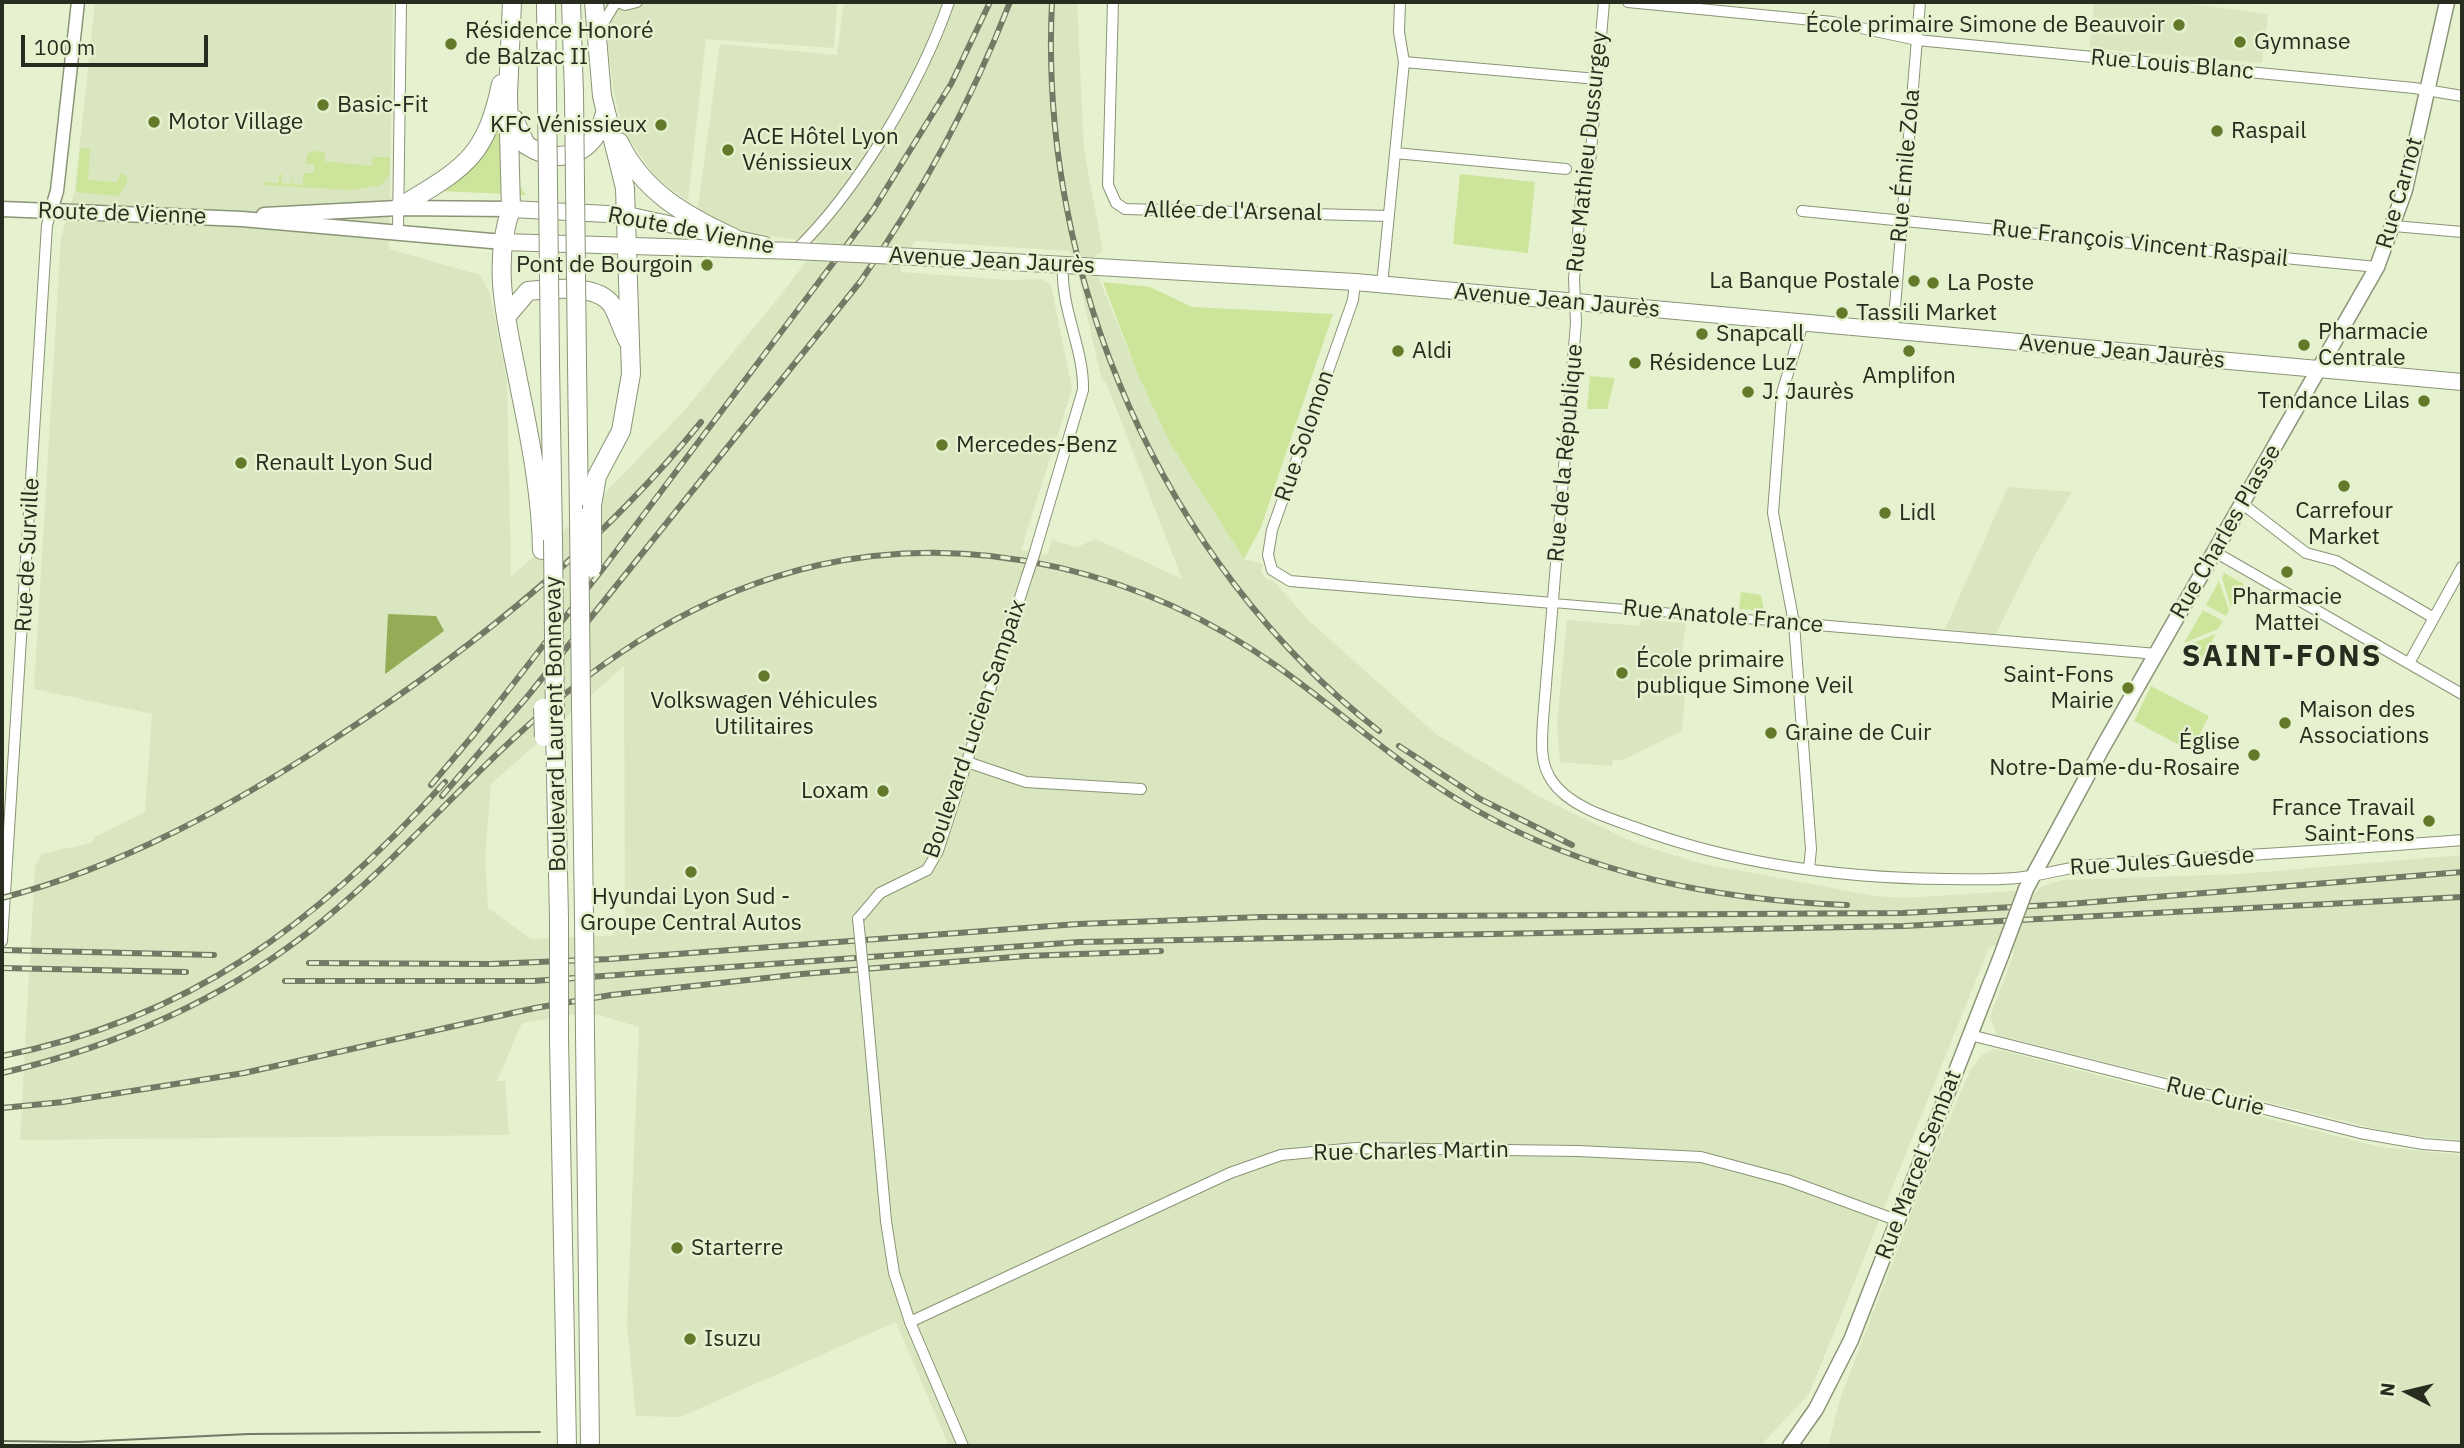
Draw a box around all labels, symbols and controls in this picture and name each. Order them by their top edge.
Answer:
place label: École primaire Simone de Beauvoir [1805,11,2165,39]
place label: Résidence Honoré de Balzac II [465,17,654,71]
marker: École primaire Simone de Beauvoir [2171,17,2187,33]
scale bar [24,21,212,65]
place label: Gymnase [2254,28,2351,56]
street label: Rue Mathieu Dussurgey [1562,30,1614,274]
text: 100 m [34,33,95,61]
marker: Gymnase [2232,34,2248,50]
marker: Résidence Honoré de Balzac II [443,36,459,52]
street label: Rue Louis Blanc [2089,44,2255,86]
street label: Rue Émile Zola [1886,88,1926,244]
place label: Basic-Fit [337,91,429,119]
marker: Basic-Fit [315,97,331,113]
place label: Motor Village [168,108,303,136]
place label: KFC Vénissieux [490,111,647,139]
marker: Motor Village [146,114,162,130]
marker: KFC Vénissieux [653,117,669,133]
place label: Raspail [2231,117,2307,145]
place label: ACE Hôtel Lyon Vénissieux [742,123,899,177]
marker: Raspail [2209,123,2225,139]
street label: Rue Carnot [2371,134,2429,252]
marker: ACE Hôtel Lyon Vénissieux [720,142,736,158]
street label: Route de Vienne [37,197,207,231]
street label: Allée de l'Arsenal [1144,197,1322,227]
street label: Route de Vienne [605,201,777,261]
street label: Rue François Vincent Raspail [1991,215,2289,273]
street label: Avenue Jean Jaurès [888,242,1096,280]
place label: Pont de Bourgoin [516,251,693,279]
marker: Pont de Bourgoin [699,257,715,273]
place label: La Banque Postale [1709,267,1900,295]
place label: La Poste [1947,269,2034,297]
marker: La Banque Postale [1906,273,1922,289]
marker: La Poste [1925,275,1941,291]
street label: Avenue Jean Jaurès [1453,278,1661,324]
place label: Tassili Market [1856,299,1997,327]
marker: Tassili Market [1834,305,1850,321]
place label: Pharmacie Centrale [2318,318,2428,372]
place label: Snapcall [1716,320,1804,348]
marker: Snapcall [1694,326,1710,342]
street label: Avenue Jean Jaurès [2018,329,2226,375]
place label: Aldi [1412,337,1452,365]
marker: Pharmacie Centrale [2296,337,2312,353]
marker: Aldi [1390,343,1406,359]
street label: Rue de la République [1543,343,1589,563]
marker: Amplifon [1901,343,1917,359]
place label: Résidence Luz [1649,349,1796,377]
marker: Résidence Luz [1627,355,1643,371]
place label: Amplifon [1862,362,1956,390]
street label: Rue Solomon [1270,367,1340,505]
place label: J. Jaurès [1762,378,1854,406]
marker: J. Jaurès [1740,384,1756,400]
place label: Tendance Lilas [2257,387,2410,415]
marker: Tendance Lilas [2416,393,2432,409]
place label: Mercedes-Benz [956,431,1117,459]
marker: Mercedes-Benz [934,437,950,453]
street label: Rue Charles Plasse [2165,440,2287,624]
place label: Renault Lyon Sud [255,449,433,477]
marker: Renault Lyon Sud [233,455,249,471]
street label: Rue de Surville [10,477,46,633]
marker: Carrefour Market [2336,478,2352,494]
place label: Carrefour Market [2295,497,2393,551]
place label: Lidl [1899,499,1936,527]
marker: Lidl [1877,505,1893,521]
marker: Pharmacie Mattei [2279,564,2295,580]
street label: Boulevard Laurent Bonnevay [540,576,572,872]
place label: Pharmacie Mattei [2232,583,2342,637]
street label: Rue Anatole France [1622,594,1824,640]
street label: Boulevard Lucien Sampaix [918,596,1032,862]
district label: SAINT-FONS [2183,639,2381,675]
place label: École primaire publique Simone Veil [1636,646,1853,700]
place label: Saint-Fons Mairie [2003,661,2114,715]
marker: École primaire publique Simone Veil [1614,665,1630,681]
marker: Volkswagen Véhicules Utilitaires [756,668,772,684]
marker: Saint-Fons Mairie [2120,680,2136,696]
place label: Volkswagen Véhicules Utilitaires [650,687,878,741]
place label: Maison des Associations [2299,696,2429,750]
marker: Maison des Associations [2277,715,2293,731]
place label: Graine de Cuir [1785,719,1931,747]
marker: Graine de Cuir [1763,725,1779,741]
place label: Église Notre-Dame-du-Rosaire [1989,728,2240,782]
marker: Église Notre-Dame-du-Rosaire [2246,747,2262,763]
place label: Loxam [801,777,869,805]
marker: Loxam [875,783,891,799]
place label: France Travail Saint-Fons [2271,794,2415,848]
marker: France Travail Saint-Fons [2421,813,2437,829]
street label: Rue Jules Guesde [2069,842,2255,882]
marker: Hyundai Lyon Sud - Groupe Central Autos [683,864,699,880]
place label: Hyundai Lyon Sud - Groupe Central Autos [580,883,802,937]
street label: Rue Marcel Sembat [1870,1066,1968,1264]
street label: Rue Curie [2163,1072,2267,1122]
street label: Rue Charles Martin [1313,1136,1509,1168]
place label: Starterre [691,1234,783,1262]
marker: Starterre [669,1240,685,1256]
place label: Isuzu [704,1325,761,1353]
marker: Isuzu [682,1331,698,1347]
north arrow [2373,1357,2443,1427]
text: N [2374,1381,2400,1398]

